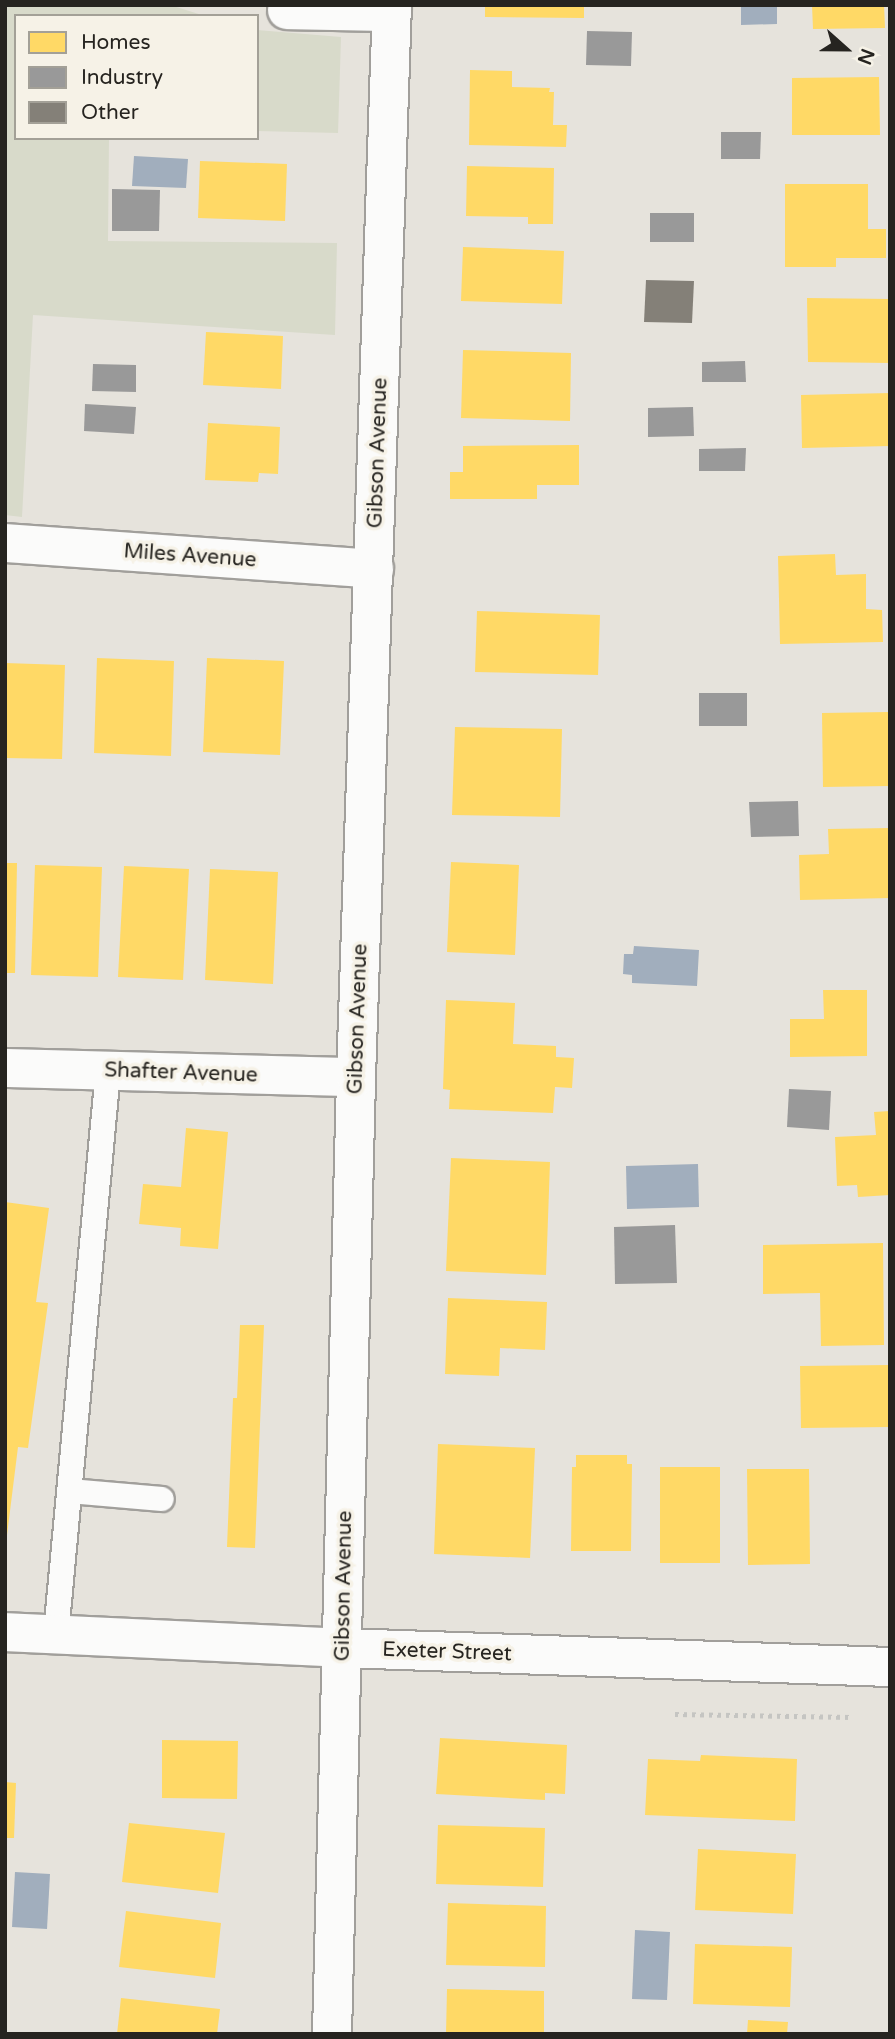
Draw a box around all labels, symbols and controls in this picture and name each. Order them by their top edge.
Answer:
legend [14,14,259,140]
north arrow [811,14,881,84]
text: Homes [81,30,151,55]
text: N [853,45,879,68]
text: Industry [81,65,163,90]
text: Other [81,100,139,125]
street label: Gibson Avenue [363,377,393,529]
street label: Miles Avenue [123,539,257,573]
street label: Gibson Avenue [343,943,373,1095]
street label: Shafter Avenue [104,1058,258,1088]
street label: Gibson Avenue [330,1510,358,1662]
street label: Exeter Street [382,1637,512,1667]

